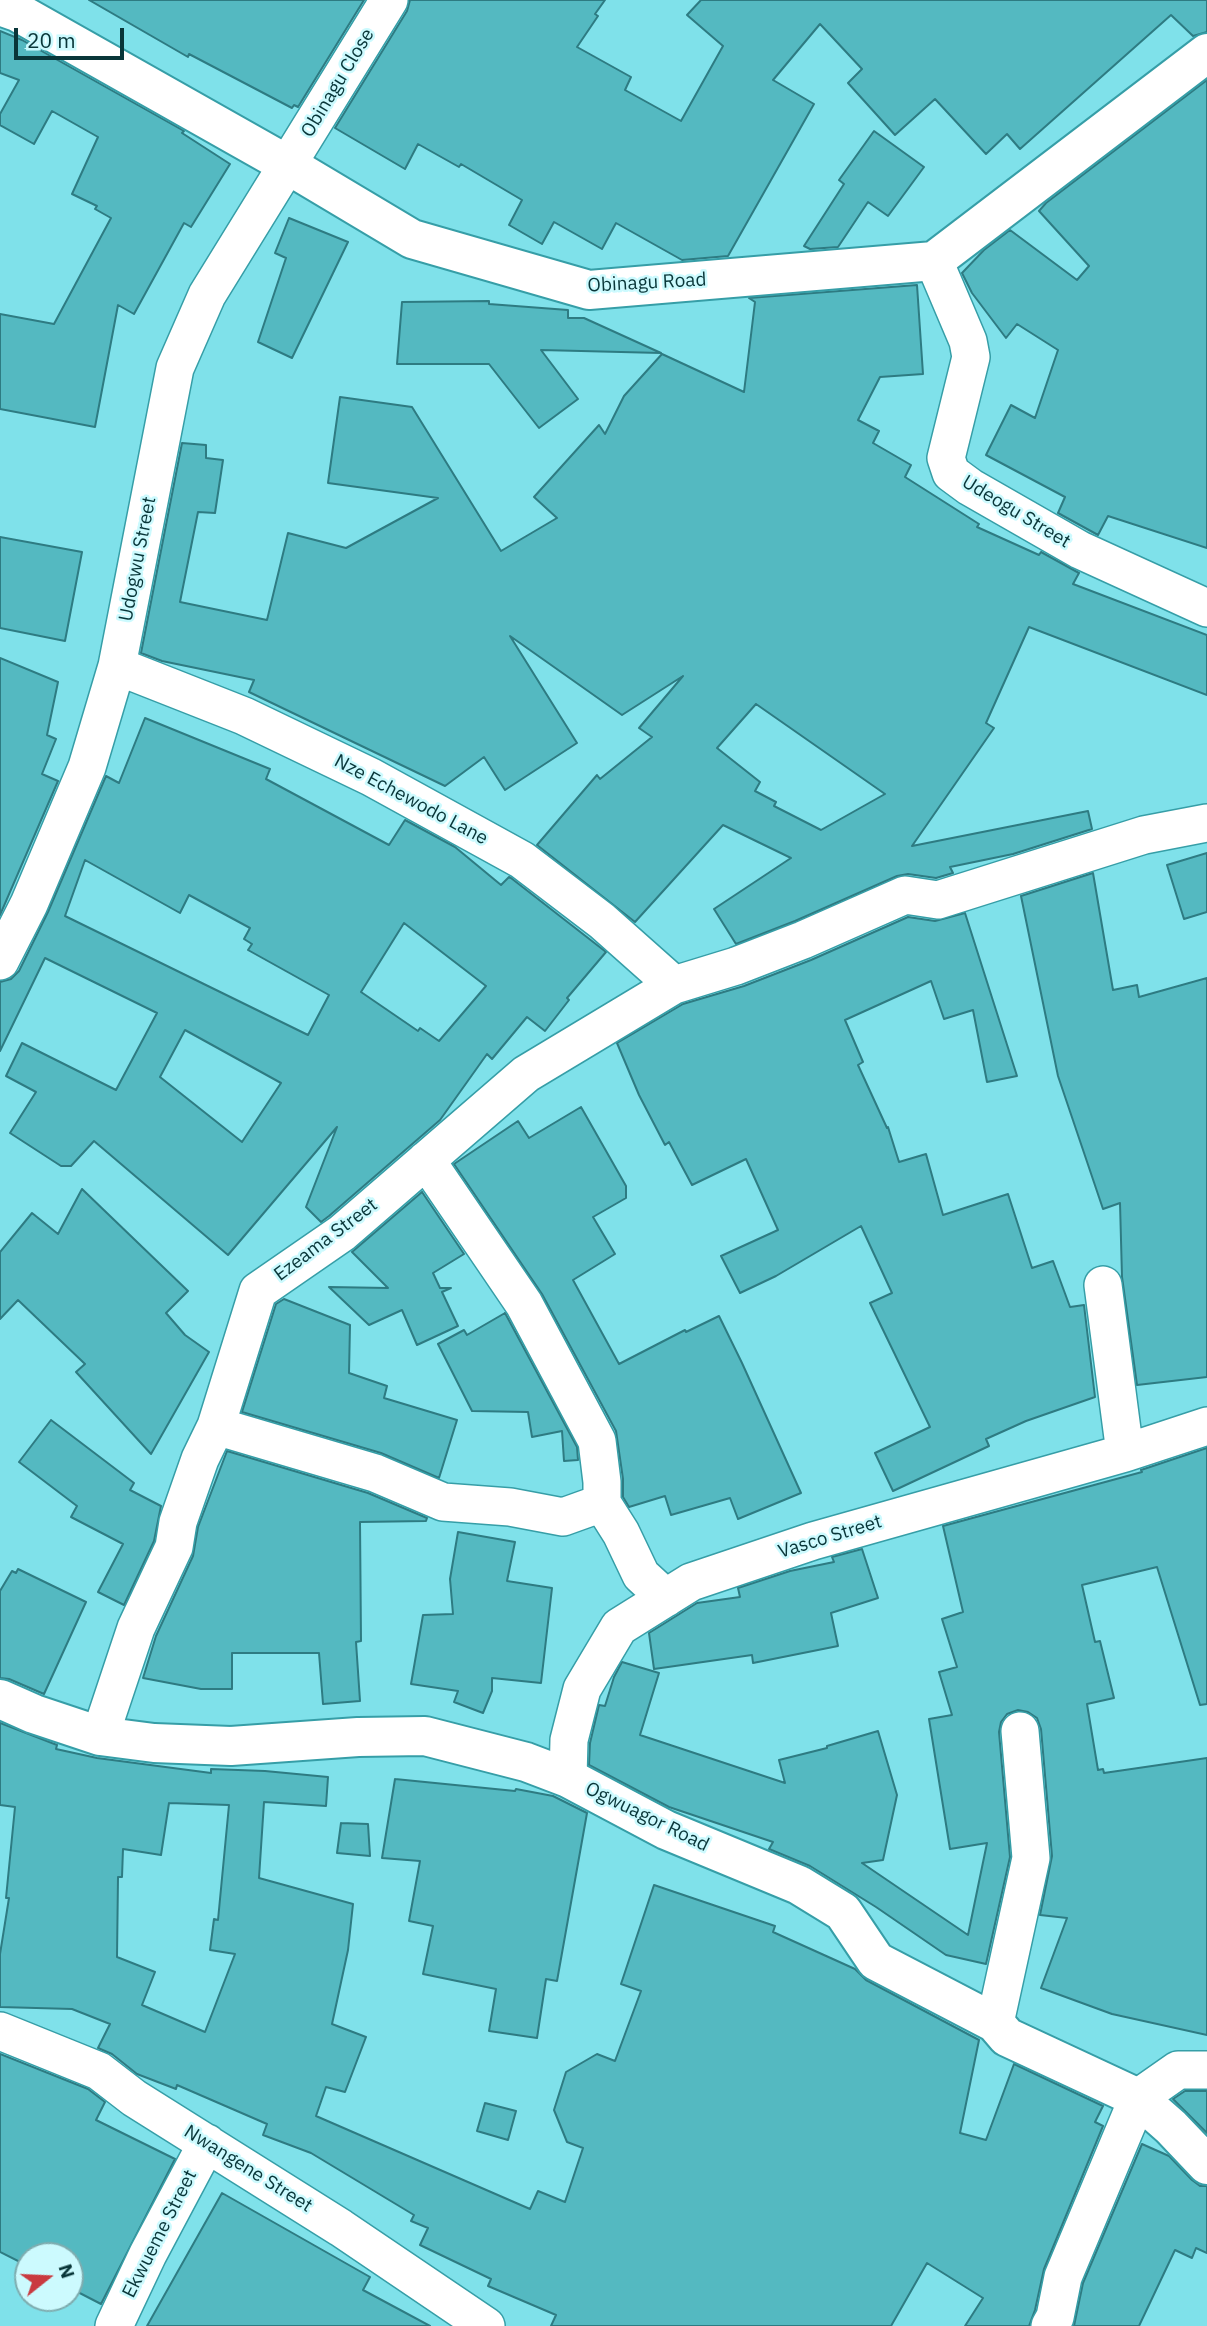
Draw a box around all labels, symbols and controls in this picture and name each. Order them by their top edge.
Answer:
scale bar [18,14,128,58]
street label: Obinagu Close [297,25,379,141]
text: 20 m [27,26,76,54]
street label: Obinagu Road [587,268,707,298]
street label: Udeogu Street [958,471,1074,553]
street label: Udogwu Street [115,495,161,623]
street label: Nze Echewodo Lane [330,750,492,850]
street label: Ezeama Street [270,1194,382,1286]
street label: Vasco Street [775,1510,885,1564]
street label: Ogwuagor Road [581,1777,713,1857]
street label: Nwangene Street [180,2120,316,2218]
street label: Ekwueme Street [118,2166,202,2302]
north arrow [14,2242,84,2312]
text: N [54,2261,81,2281]

